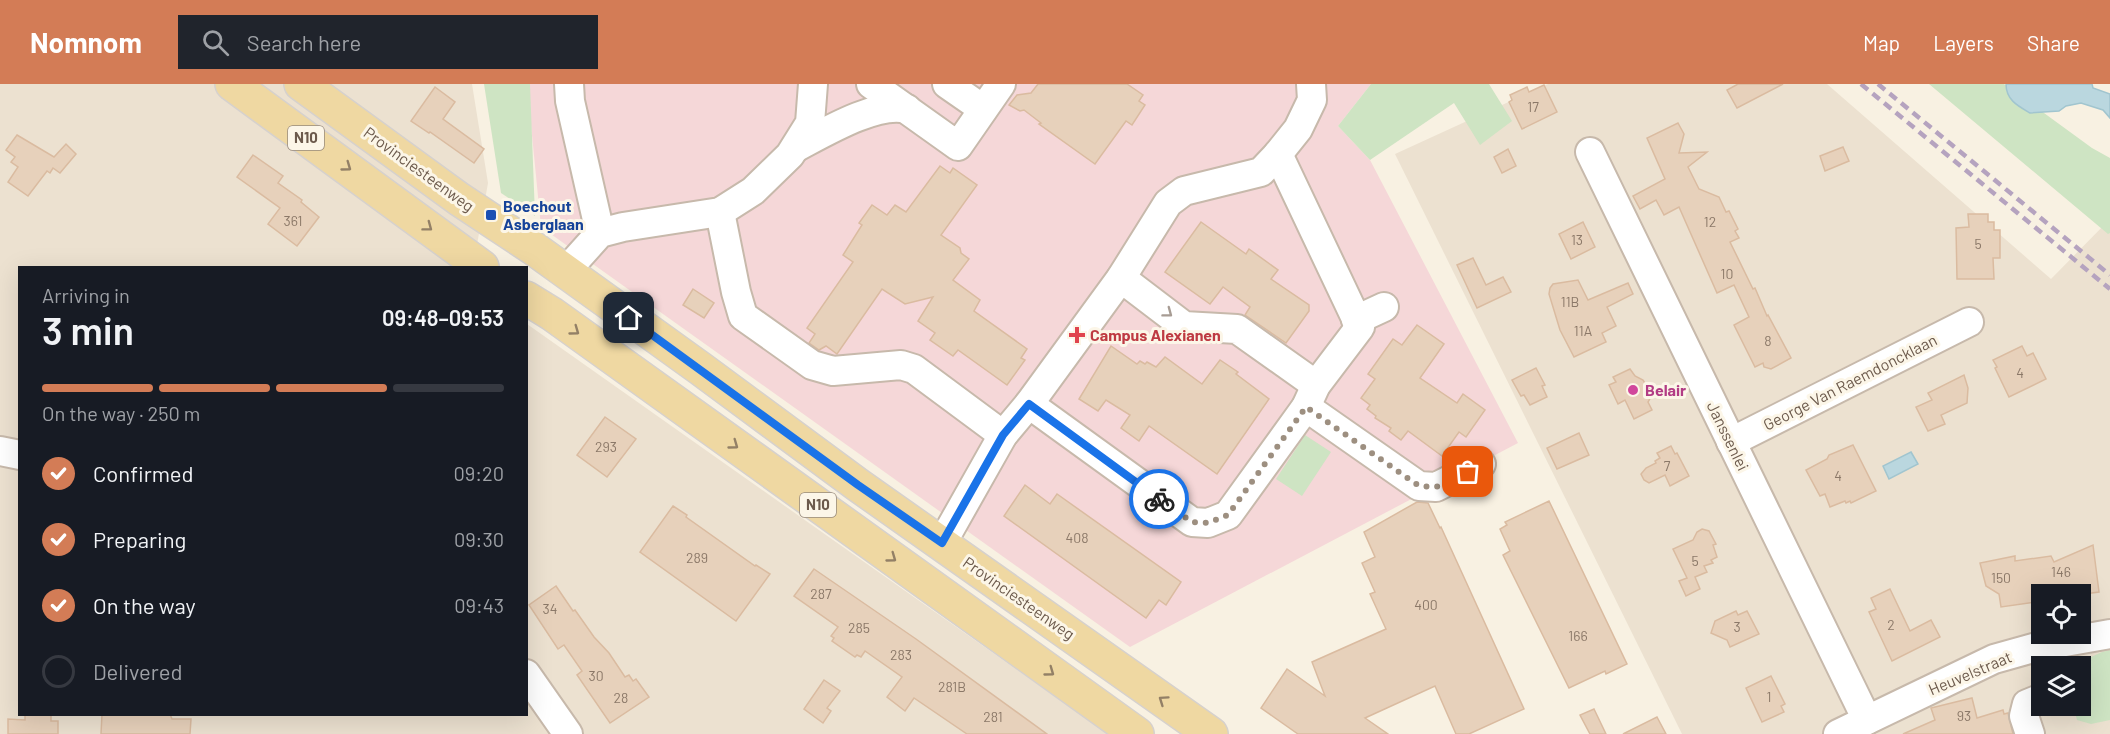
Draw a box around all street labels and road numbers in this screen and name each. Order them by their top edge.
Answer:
street label: Provinciesteenweg [360,122,478,215]
road number: N10 [288,126,324,150]
street label: George Van Raemdoncklaan [1760,329,1940,434]
street label: Janssenlei [1704,398,1753,473]
road number: N10 [800,493,836,517]
street label: Provinciesteenweg [960,552,1079,643]
street label: Heuvelstraat [1925,647,2014,699]

